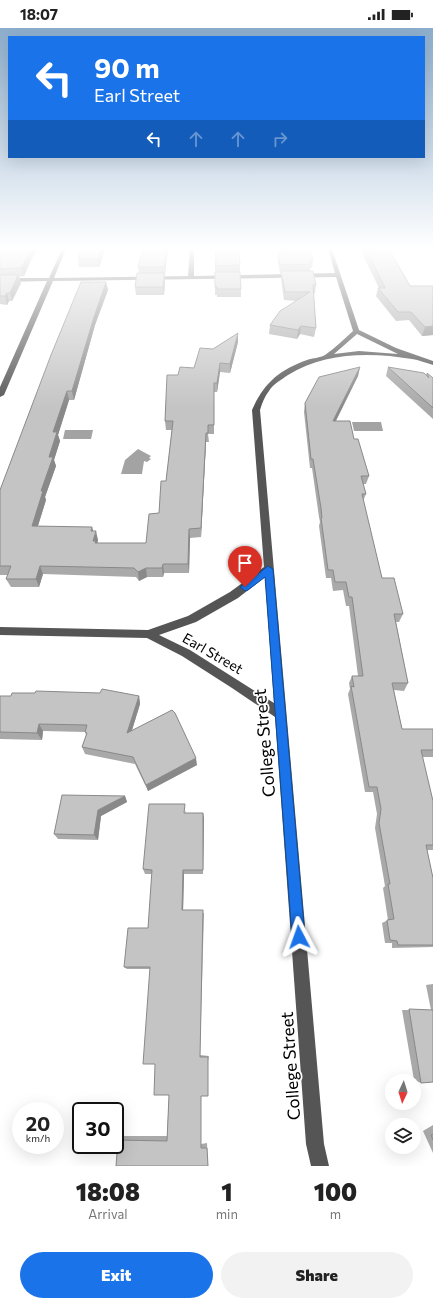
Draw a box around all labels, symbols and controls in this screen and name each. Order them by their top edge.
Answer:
text: 18:07 [20,5,58,23]
text: 90 m [94,50,160,84]
icon: left [28,52,80,104]
text: Earl Street [94,84,180,106]
icon: left [143,128,165,150]
icon: ahead [185,128,207,150]
icon: ahead [227,128,249,150]
icon: right [269,128,291,150]
pin [228,546,262,587]
icon: arrive [234,552,256,574]
street label: Earl Street [180,629,246,677]
street label: College Street [249,688,279,798]
position arrow [278,916,320,958]
street label: College Street [276,1011,304,1121]
north arrow [385,1074,421,1110]
map controls [385,1074,421,1154]
speed limit sign: 30 [72,1102,124,1154]
text: 20 [26,1111,50,1135]
button: layers [385,1118,421,1154]
text: km/h [26,1132,50,1144]
text: 18:08 [76,1177,140,1206]
text: 1 [221,1177,232,1206]
text: 100 [314,1177,357,1206]
text: Arrival [88,1206,128,1222]
text: min [216,1206,238,1222]
text: m [330,1206,341,1222]
button: Exit [20,1252,213,1298]
button: Share [221,1252,413,1298]

